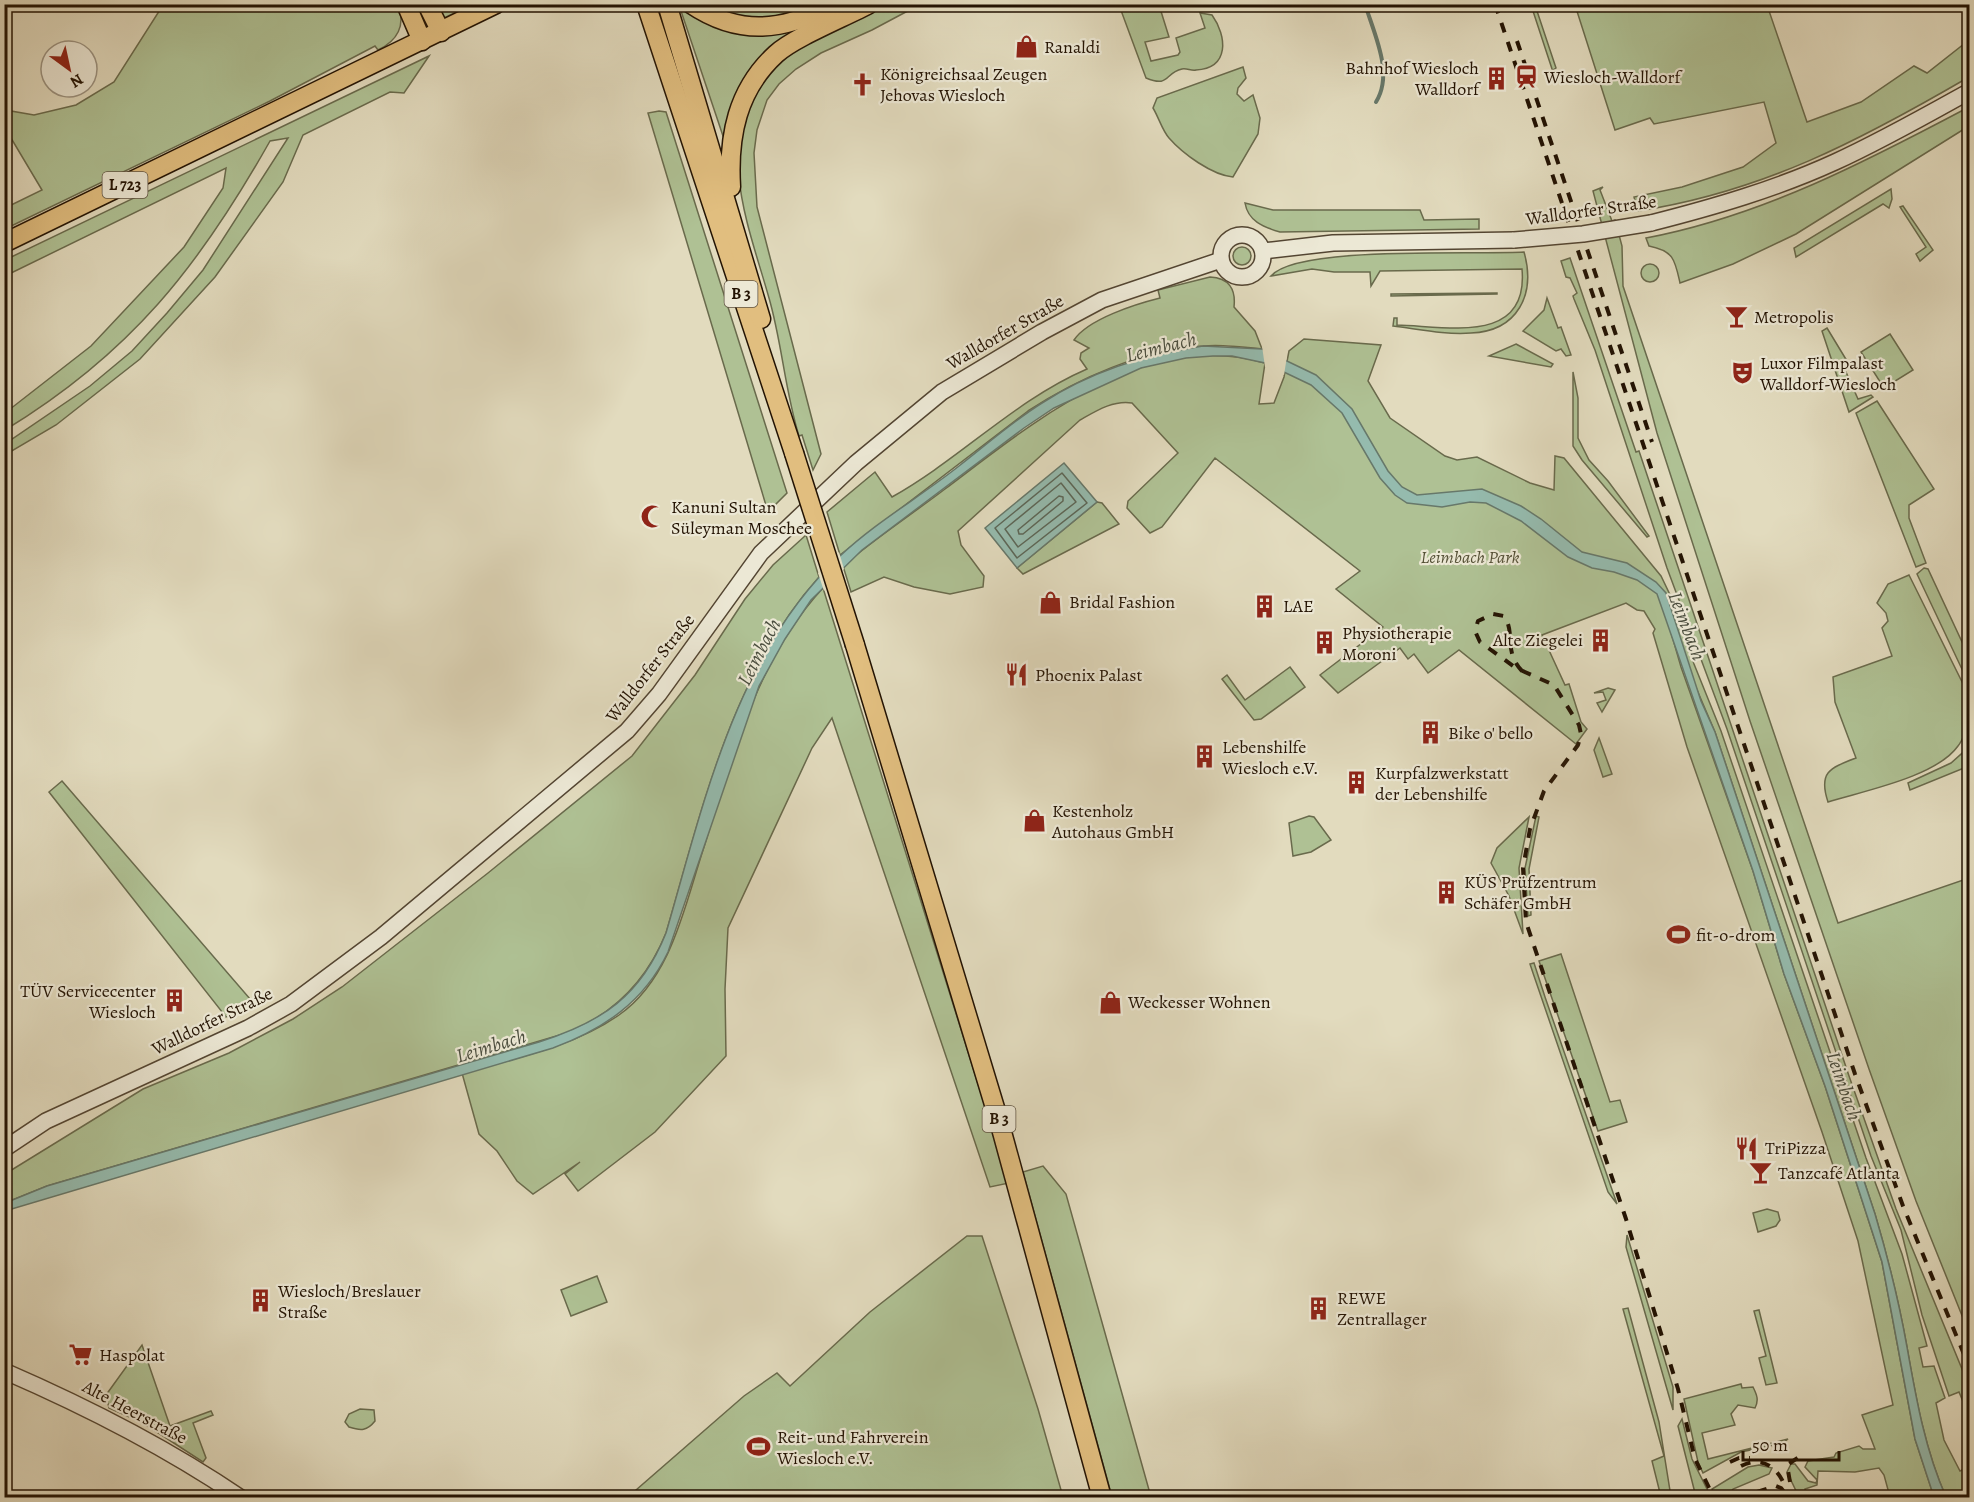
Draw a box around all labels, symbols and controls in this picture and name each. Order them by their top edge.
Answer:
shop icon: Ranaldi [1013,34,1039,60]
place label: Ranaldi [1044,35,1100,59]
north arrow [39,39,99,99]
place label: Bahnhof Wiesloch Walldorf [1345,56,1482,101]
place label: Königreichsaal Zeugen Jehovas Wiesloch [880,62,1047,107]
station icon: Wiesloch-Walldorf [1513,64,1539,90]
building icon: Bahnhof Wiesloch Walldorf [1484,65,1510,91]
place label: Wiesloch-Walldorf [1543,65,1683,89]
text: N [65,68,88,93]
church icon: Königreichsaal Zeugen Jehovas Wiesloch [849,71,875,97]
road number: L 723 [102,172,148,198]
street label: Walldorfer Straße [1523,189,1658,231]
road number: B 3 [724,281,758,307]
street label: Walldorfer Straße [941,289,1068,376]
bar icon: Metropolis [1723,304,1749,330]
place label: Metropolis [1754,305,1834,329]
water label: Leimbach [1123,325,1199,369]
place label: Luxor Filmpalast Walldorf-Wiesloch [1759,351,1897,396]
theatre icon: Luxor Filmpalast Walldorf-Wiesloch [1729,360,1755,386]
place label: Kanuni Sultan Süleyman Moschee [671,495,812,540]
mosque icon: Kanuni Sultan Süleyman Moschee [640,504,666,530]
park label: Leimbach Park [1421,545,1519,569]
water label: Leimbach [1662,588,1712,664]
shop icon: Bridal Fashion [1038,589,1064,615]
place label: Bridal Fashion [1069,590,1175,614]
building icon: LAE [1252,593,1278,619]
place label: LAE [1283,594,1314,618]
street label: Walldorfer Straße [599,609,700,728]
water label: Leimbach [731,614,787,690]
place label: Physiotherapie Moroni [1342,621,1452,666]
building icon: Alte Ziegelei [1588,627,1614,653]
place label: Alte Ziegelei [1492,628,1583,652]
building icon: Physiotherapie Moroni [1311,630,1337,656]
restaurant icon: Phoenix Palast [1004,662,1030,688]
place label: Phoenix Palast [1035,663,1143,687]
building icon: Bike o' bello [1417,720,1443,746]
place label: Bike o' bello [1448,721,1533,745]
place label: Lebenshilfe Wiesloch e.V. [1221,735,1318,780]
building icon: Lebenshilfe Wiesloch e.V. [1191,744,1217,770]
place label: Kurpfalzwerkstatt der Lebenshilfe [1375,761,1509,806]
building icon: Kurpfalzwerkstatt der Lebenshilfe [1344,770,1370,796]
place label: Kestenholz Autohaus GmbH [1051,799,1174,844]
shop icon: Kestenholz Autohaus GmbH [1021,808,1047,834]
place label: KÜS Prüfzentrum Schäfer GmbH [1464,870,1597,915]
building icon: KÜS Prüfzentrum Schäfer GmbH [1433,879,1459,905]
sports icon: fit-o-drom [1665,922,1691,948]
place label: fit-o-drom [1696,923,1775,947]
place label: TÜV Servicecenter Wiesloch [20,979,156,1024]
street label: Walldorfer Straße [147,981,276,1061]
building icon: TÜV Servicecenter Wiesloch [161,988,187,1014]
shop icon: Weckesser Wohnen [1097,989,1123,1015]
place label: Weckesser Wohnen [1127,990,1271,1014]
water label: Leimbach [453,1023,529,1069]
water label: Leimbach [1820,1048,1868,1124]
road number: B 3 [982,1106,1016,1132]
restaurant icon: TriPizza [1734,1135,1760,1161]
place label: TriPizza [1765,1136,1827,1160]
bar icon: Tanzcafé Atlanta [1747,1160,1773,1186]
place label: Tanzcafé Atlanta [1778,1161,1901,1185]
place label: Wiesloch/Breslauer Straße [277,1279,421,1324]
place label: REWE Zentrallager [1337,1286,1427,1331]
building icon: Wiesloch/Breslauer Straße [247,1288,273,1314]
building icon: REWE Zentrallager [1306,1295,1332,1321]
supermarket icon: Haspolat [68,1342,94,1368]
place label: Haspolat [99,1343,165,1367]
street label: Alte Heerstraße [78,1374,192,1450]
scale bar [1743,1424,1839,1462]
place label: Reit- und Fahrverein Wiesloch e.V. [776,1425,929,1470]
text: 50 m [1752,1433,1788,1457]
sports icon: Reit- und Fahrverein Wiesloch e.V. [746,1434,772,1460]

